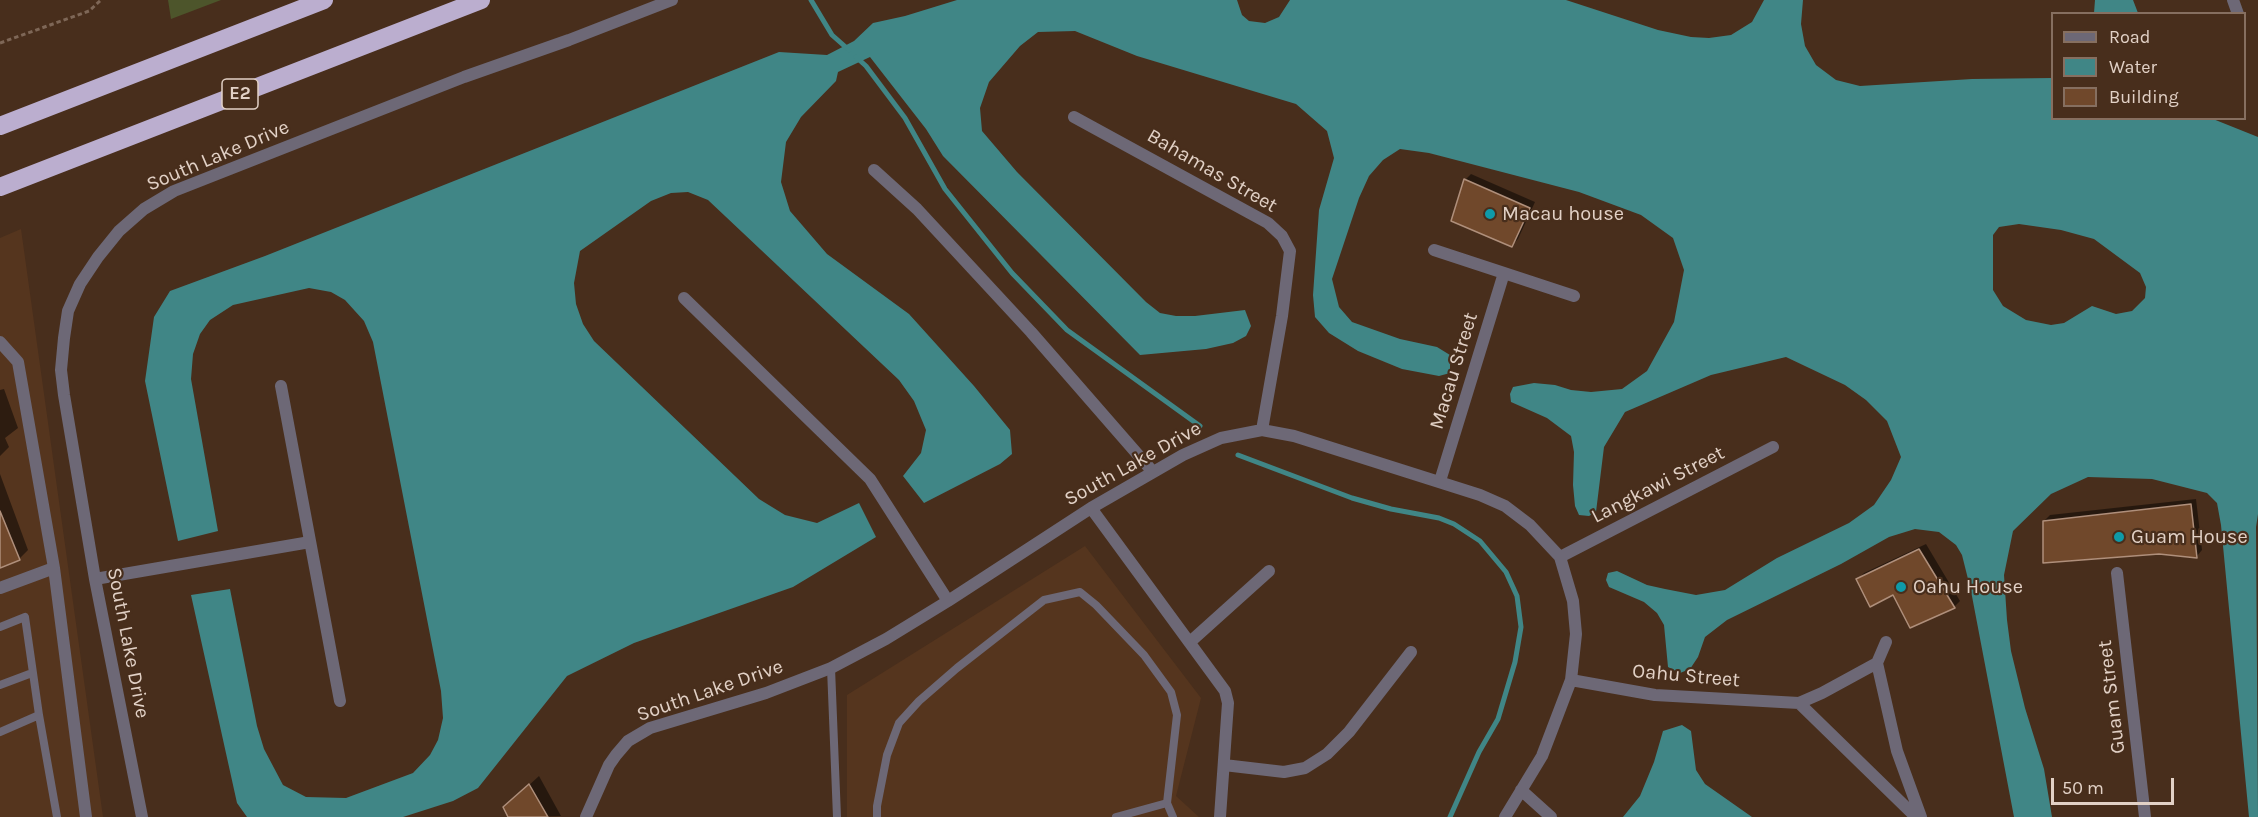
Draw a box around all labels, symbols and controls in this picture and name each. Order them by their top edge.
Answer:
legend [2051,12,2246,120]
text: Road [2109,26,2150,48]
text: Water [2109,56,2157,78]
road number: E2 [222,79,258,109]
text: Building [2109,86,2179,108]
street label: South Lake Drive [143,115,293,197]
street label: Bahamas Street [1143,124,1281,218]
place label: Macau house [1502,202,1624,226]
marker: Macau house [1483,207,1497,221]
street label: Macau Street [1425,310,1483,432]
street label: South Lake Drive [1060,416,1206,512]
street label: Langkawi Street [1587,441,1729,529]
place label: Guam House [2131,525,2248,549]
marker: Guam House [2112,530,2126,544]
street label: South Lake Drive [102,566,154,720]
place label: Oahu House [1913,575,2023,599]
marker: Oahu House [1894,580,1908,594]
street label: Guam Street [2093,639,2131,755]
street label: South Lake Drive [634,655,786,727]
street label: Oahu Street [1631,659,1741,693]
scale bar [2054,766,2177,804]
text: 50 m [2062,777,2104,799]

